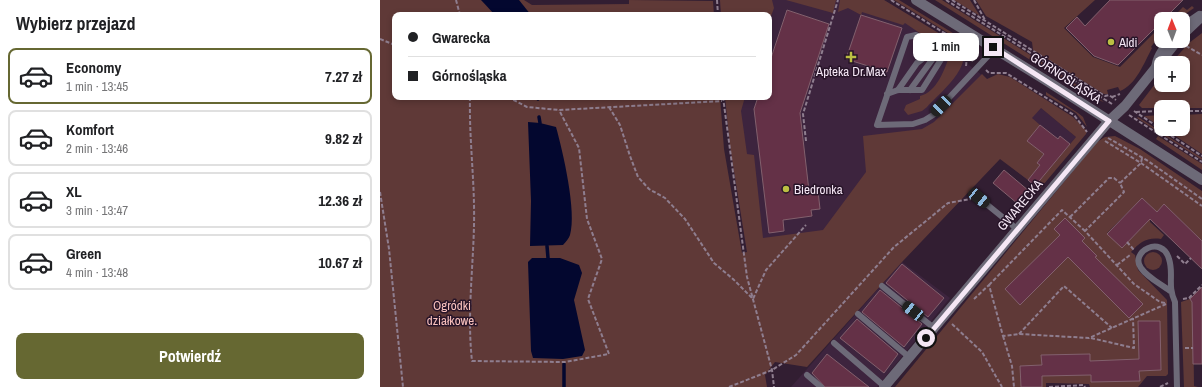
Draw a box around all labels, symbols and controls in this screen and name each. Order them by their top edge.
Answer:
text: Wybierz przejazd [16,11,136,36]
north arrow [1154,12,1190,48]
map controls [1154,12,1190,136]
text: Gwarecka [432,27,490,48]
callout: 1 min [913,33,979,61]
place label: Aldi [1118,34,1137,51]
marker: Aldi [1106,37,1116,47]
text: 1 min [932,38,960,55]
route end [984,38,1002,56]
street label: GÓRNOŚLĄSKA [1027,49,1106,108]
marker: Apteka Dr.Max [846,52,856,62]
button: + [1154,56,1190,92]
text: Economy [66,57,121,78]
icon: car [18,58,54,94]
place label: Apteka Dr.Max [815,63,887,80]
text: Górnośląska [432,65,507,86]
text: 7.27 zł [325,66,362,87]
text: 1 min · 13:45 [66,78,128,95]
car [928,93,954,119]
button: − [1154,100,1190,136]
text: Komfort [66,119,114,140]
icon: car [18,120,54,156]
text: 9.82 zł [325,128,362,149]
text: 2 min · 13:46 [66,140,128,157]
street label: GWARECKA [994,175,1047,234]
text: XL [66,181,82,202]
place label: Biedronka [794,181,843,198]
icon: car [18,182,54,218]
marker: Biedronka [781,184,791,194]
car [966,186,992,210]
text: 12.36 zł [318,190,362,211]
text: 3 min · 13:47 [66,202,128,219]
text: Green [66,243,102,264]
icon: car [18,244,54,280]
text: 10.67 zł [318,252,362,273]
text: 4 min · 13:48 [66,264,128,281]
park label: Ogródki działkowe. [427,297,477,329]
car [900,299,926,323]
route start [917,329,935,347]
button: Potwierdź [16,333,364,379]

